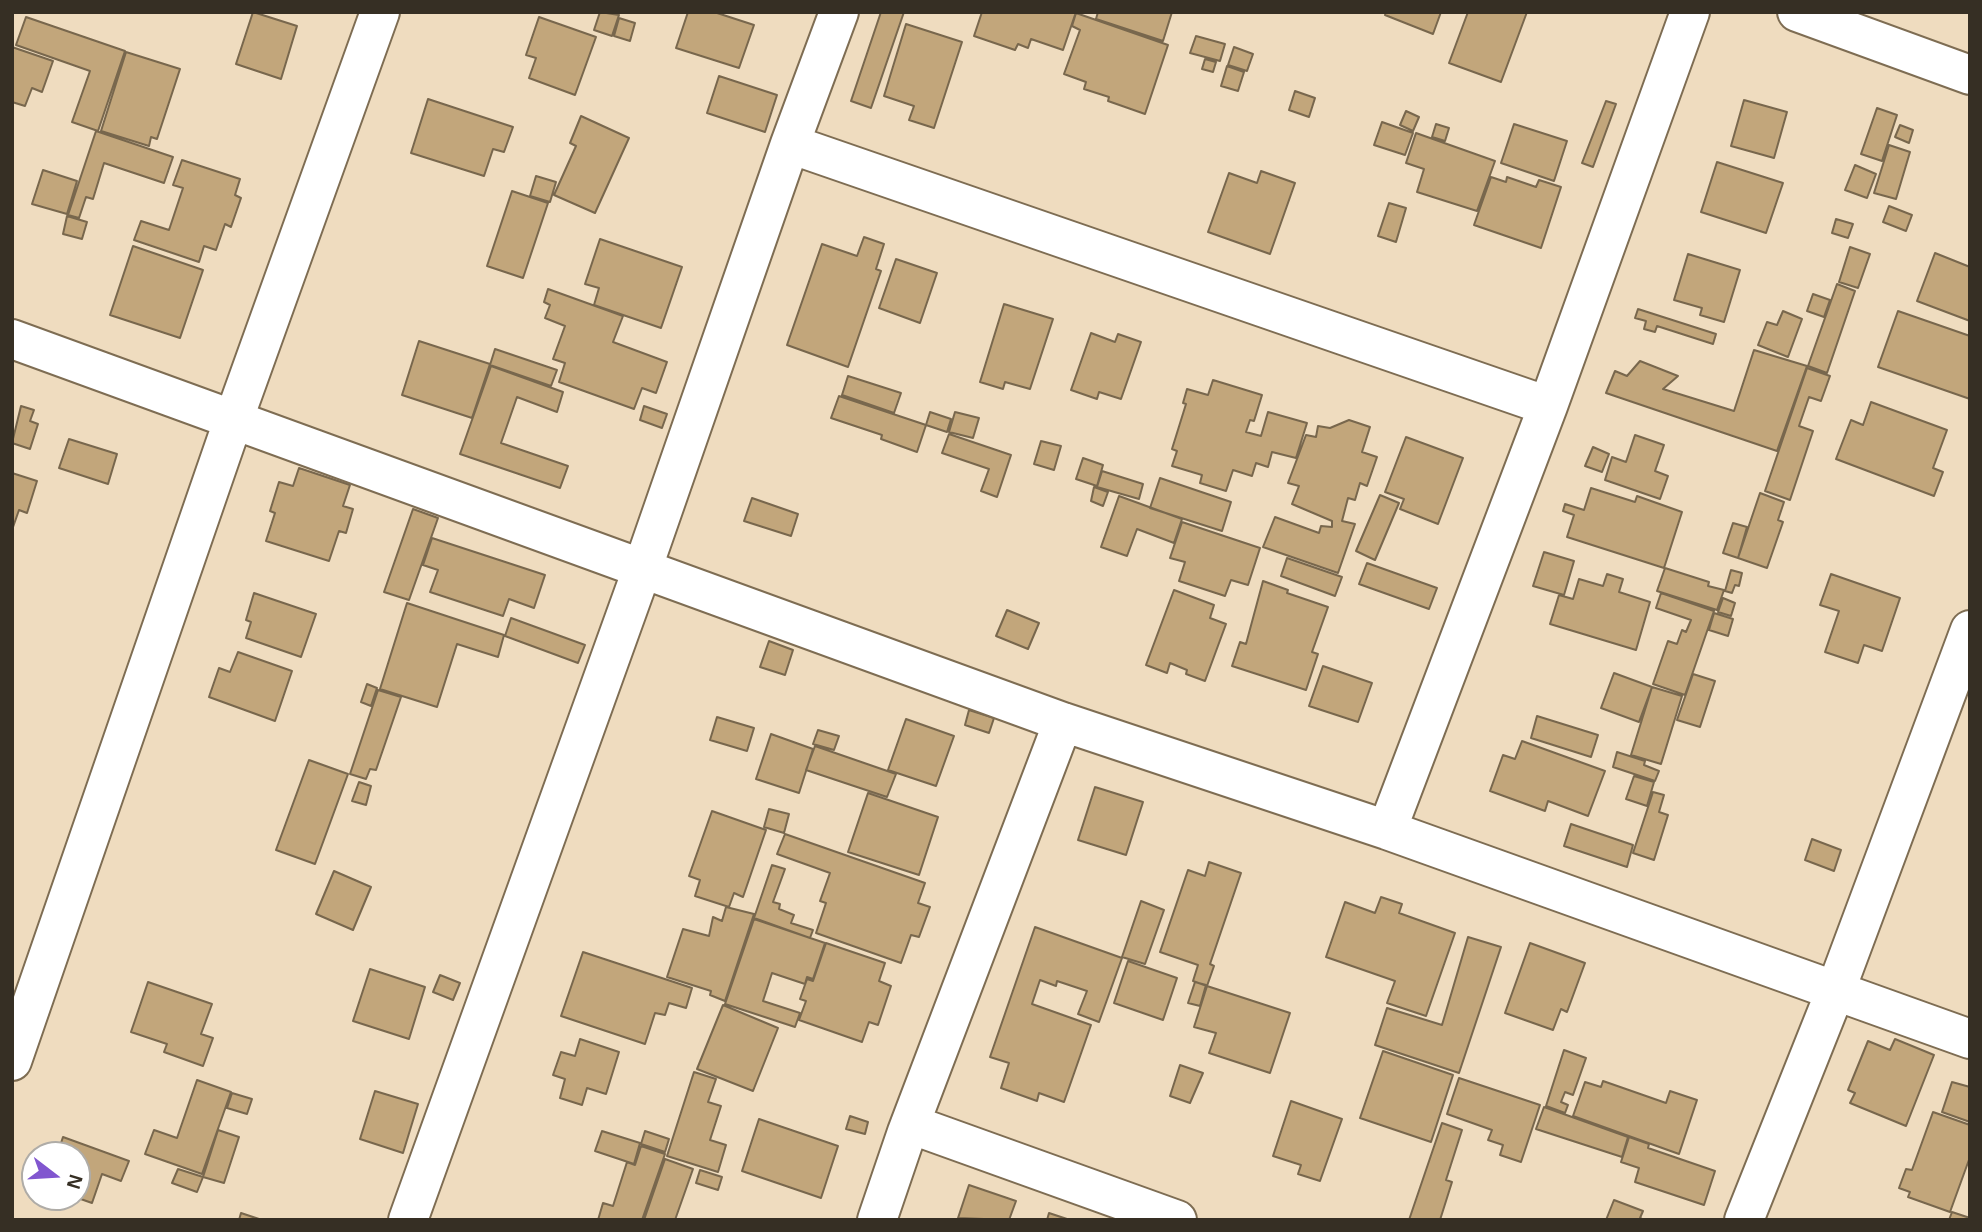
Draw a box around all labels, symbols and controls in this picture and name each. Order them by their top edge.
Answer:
north arrow [21,1141,91,1211]
text: N [63,1172,87,1191]

